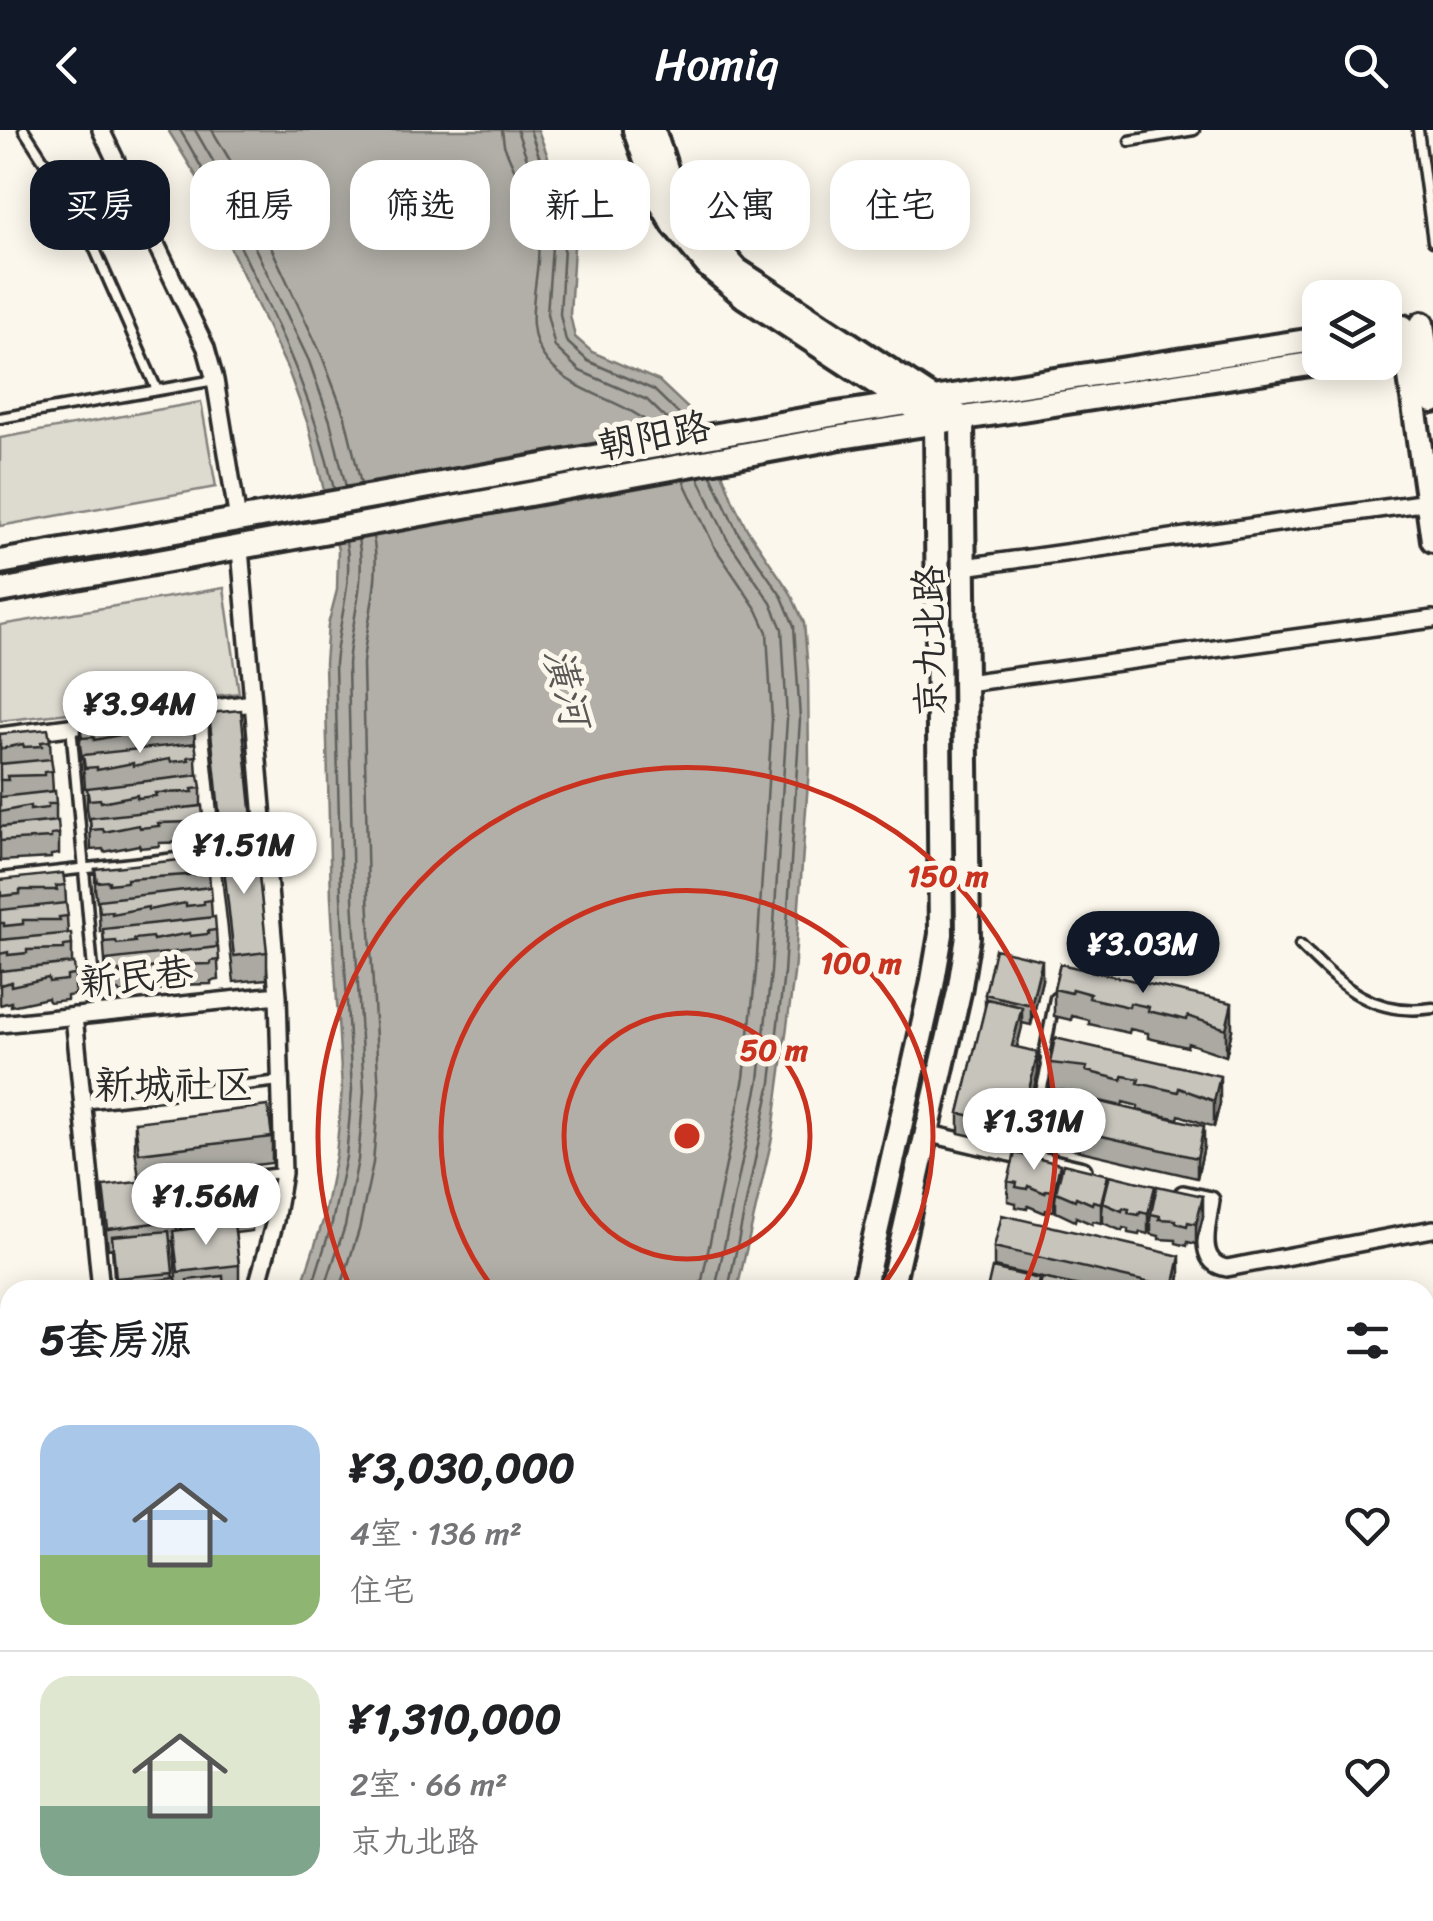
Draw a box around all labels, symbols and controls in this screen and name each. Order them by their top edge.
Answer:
text: Homiq [655,25,778,105]
icon: back [40,38,95,93]
icon: search [1338,38,1393,93]
chip: 买房 [30,160,170,250]
chip: 租房 [190,160,330,250]
chip: 筛选 [350,160,490,250]
chip: 新上 [510,160,650,250]
chip: 公寓 [670,160,810,250]
chip: 住宅 [830,160,970,250]
map controls [1302,280,1402,380]
button: layers [1302,280,1402,380]
street label: 朝阳路 [592,392,716,480]
street label: 京九北路 [895,564,965,718]
water label: 潢河 [523,640,613,740]
pin: ¥3.94M [59,671,221,756]
text: ¥3.94M [85,675,195,732]
pin: ¥1.51M [163,812,325,897]
text: ¥1.51M [194,816,294,873]
text: 150 m [908,849,989,903]
pin: ¥3.03M [1062,911,1224,996]
text: ¥3.03M [1089,915,1197,972]
text: 100 m [820,936,902,990]
street label: 新民巷 [76,938,196,1016]
text: 50 m [740,1023,808,1077]
district label: 新城社区 [94,1049,254,1120]
pin: ¥1.31M [953,1088,1115,1173]
text: ¥1.31M [985,1092,1083,1149]
centre of rings [669,1118,705,1154]
pin: ¥1.56M [125,1163,287,1248]
text: ¥1.56M [154,1167,259,1224]
text: 5套房源 [40,1303,192,1377]
icon: filters [1340,1313,1395,1368]
text: ¥3,030,000 [350,1431,575,1505]
icon: home [120,1465,240,1585]
icon: heart [1340,1498,1395,1553]
text: 4室 · 136 m² [350,1505,522,1562]
text: 住宅 [350,1562,414,1619]
text: ¥1,310,000 [350,1682,561,1756]
icon: home [120,1716,240,1836]
icon: heart [1340,1749,1395,1804]
text: 2室 · 66 m² [350,1756,508,1813]
text: 京九北路 [350,1813,478,1870]

